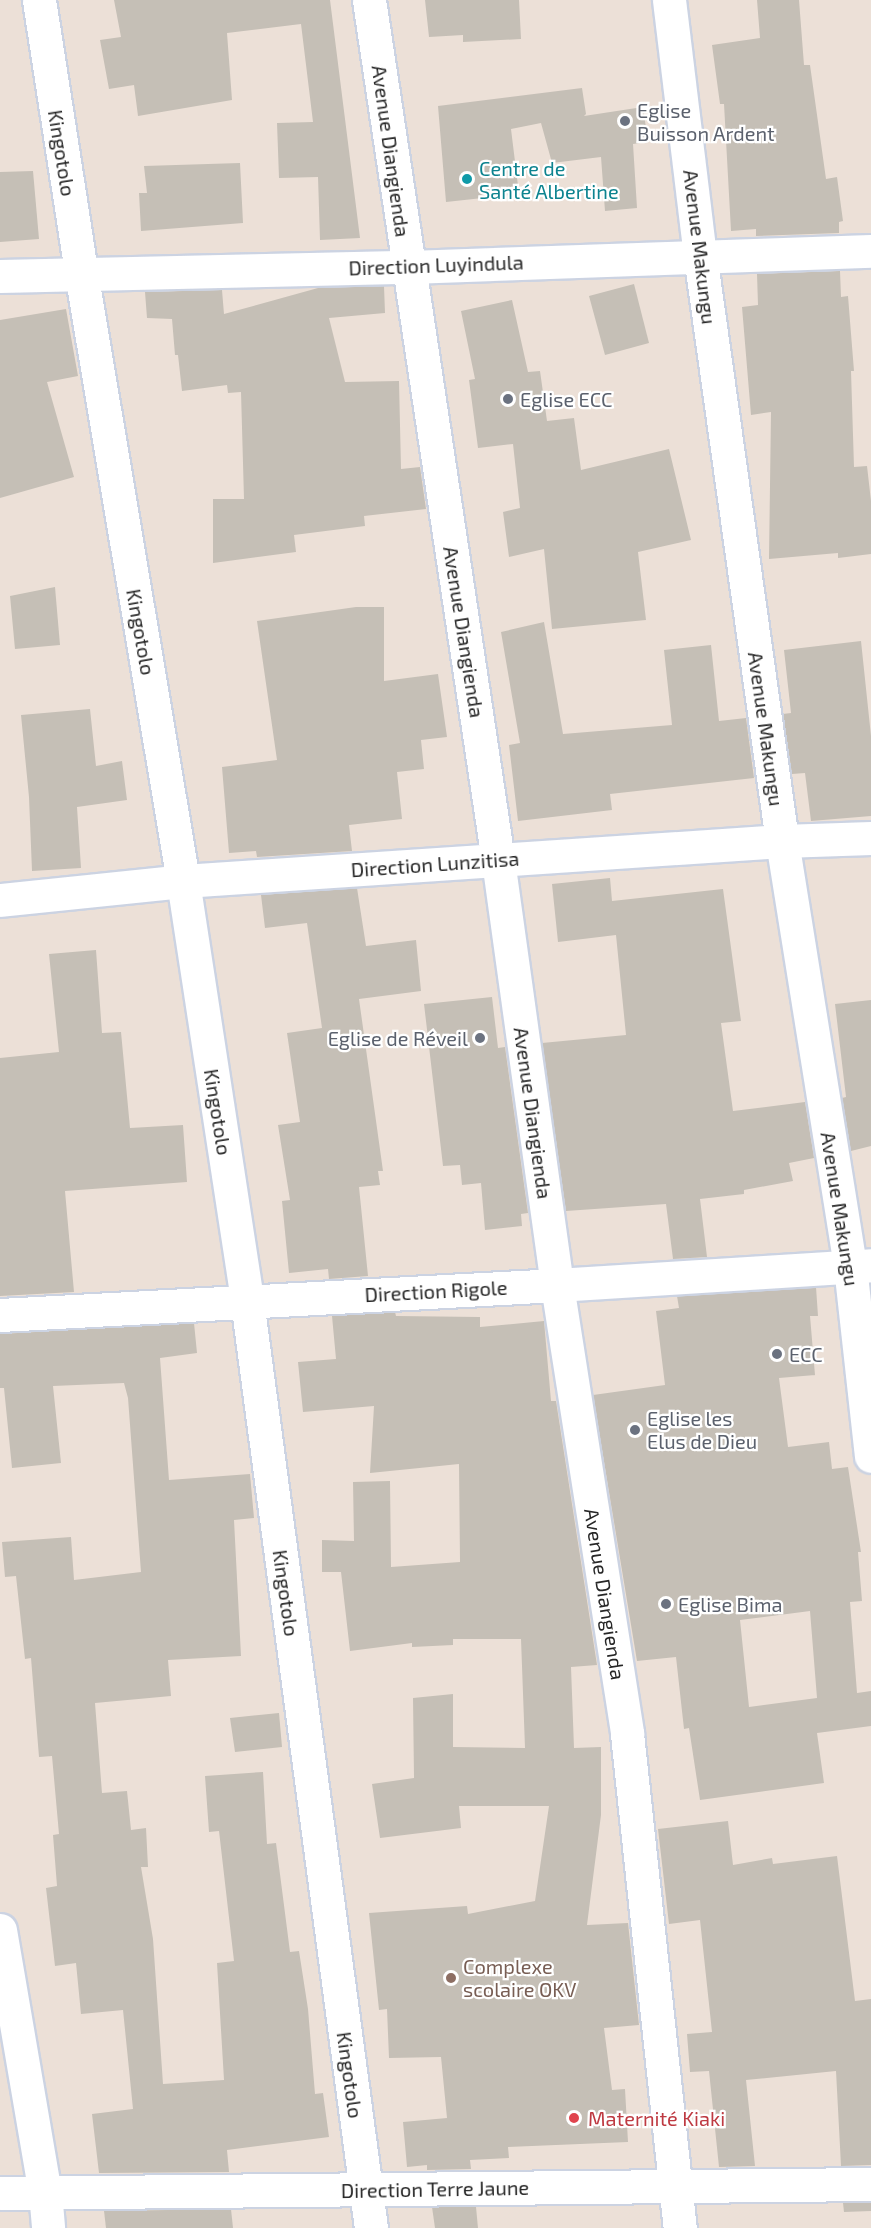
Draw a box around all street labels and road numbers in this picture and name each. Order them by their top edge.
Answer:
street label: Avenue Diangienda [367,64,415,238]
street label: Kingotolo [43,108,81,198]
street label: Avenue Makungu [679,168,721,326]
street label: Direction Luyindula [348,250,524,280]
street label: Avenue Diangienda [439,545,489,719]
street label: Kingotolo [122,587,160,677]
street label: Avenue Makungu [743,650,789,808]
street label: Direction Lunzitisa [350,846,520,882]
street label: Avenue Diangienda [509,1026,557,1200]
street label: Kingotolo [199,1067,237,1157]
street label: Avenue Makungu [816,1130,864,1288]
street label: Direction Rigole [364,1275,508,1307]
street label: Avenue Diangienda [580,1507,630,1681]
street label: Kingotolo [268,1548,304,1638]
street label: Kingotolo [332,2030,368,2120]
street label: Direction Terre Jaune [340,2175,530,2203]

